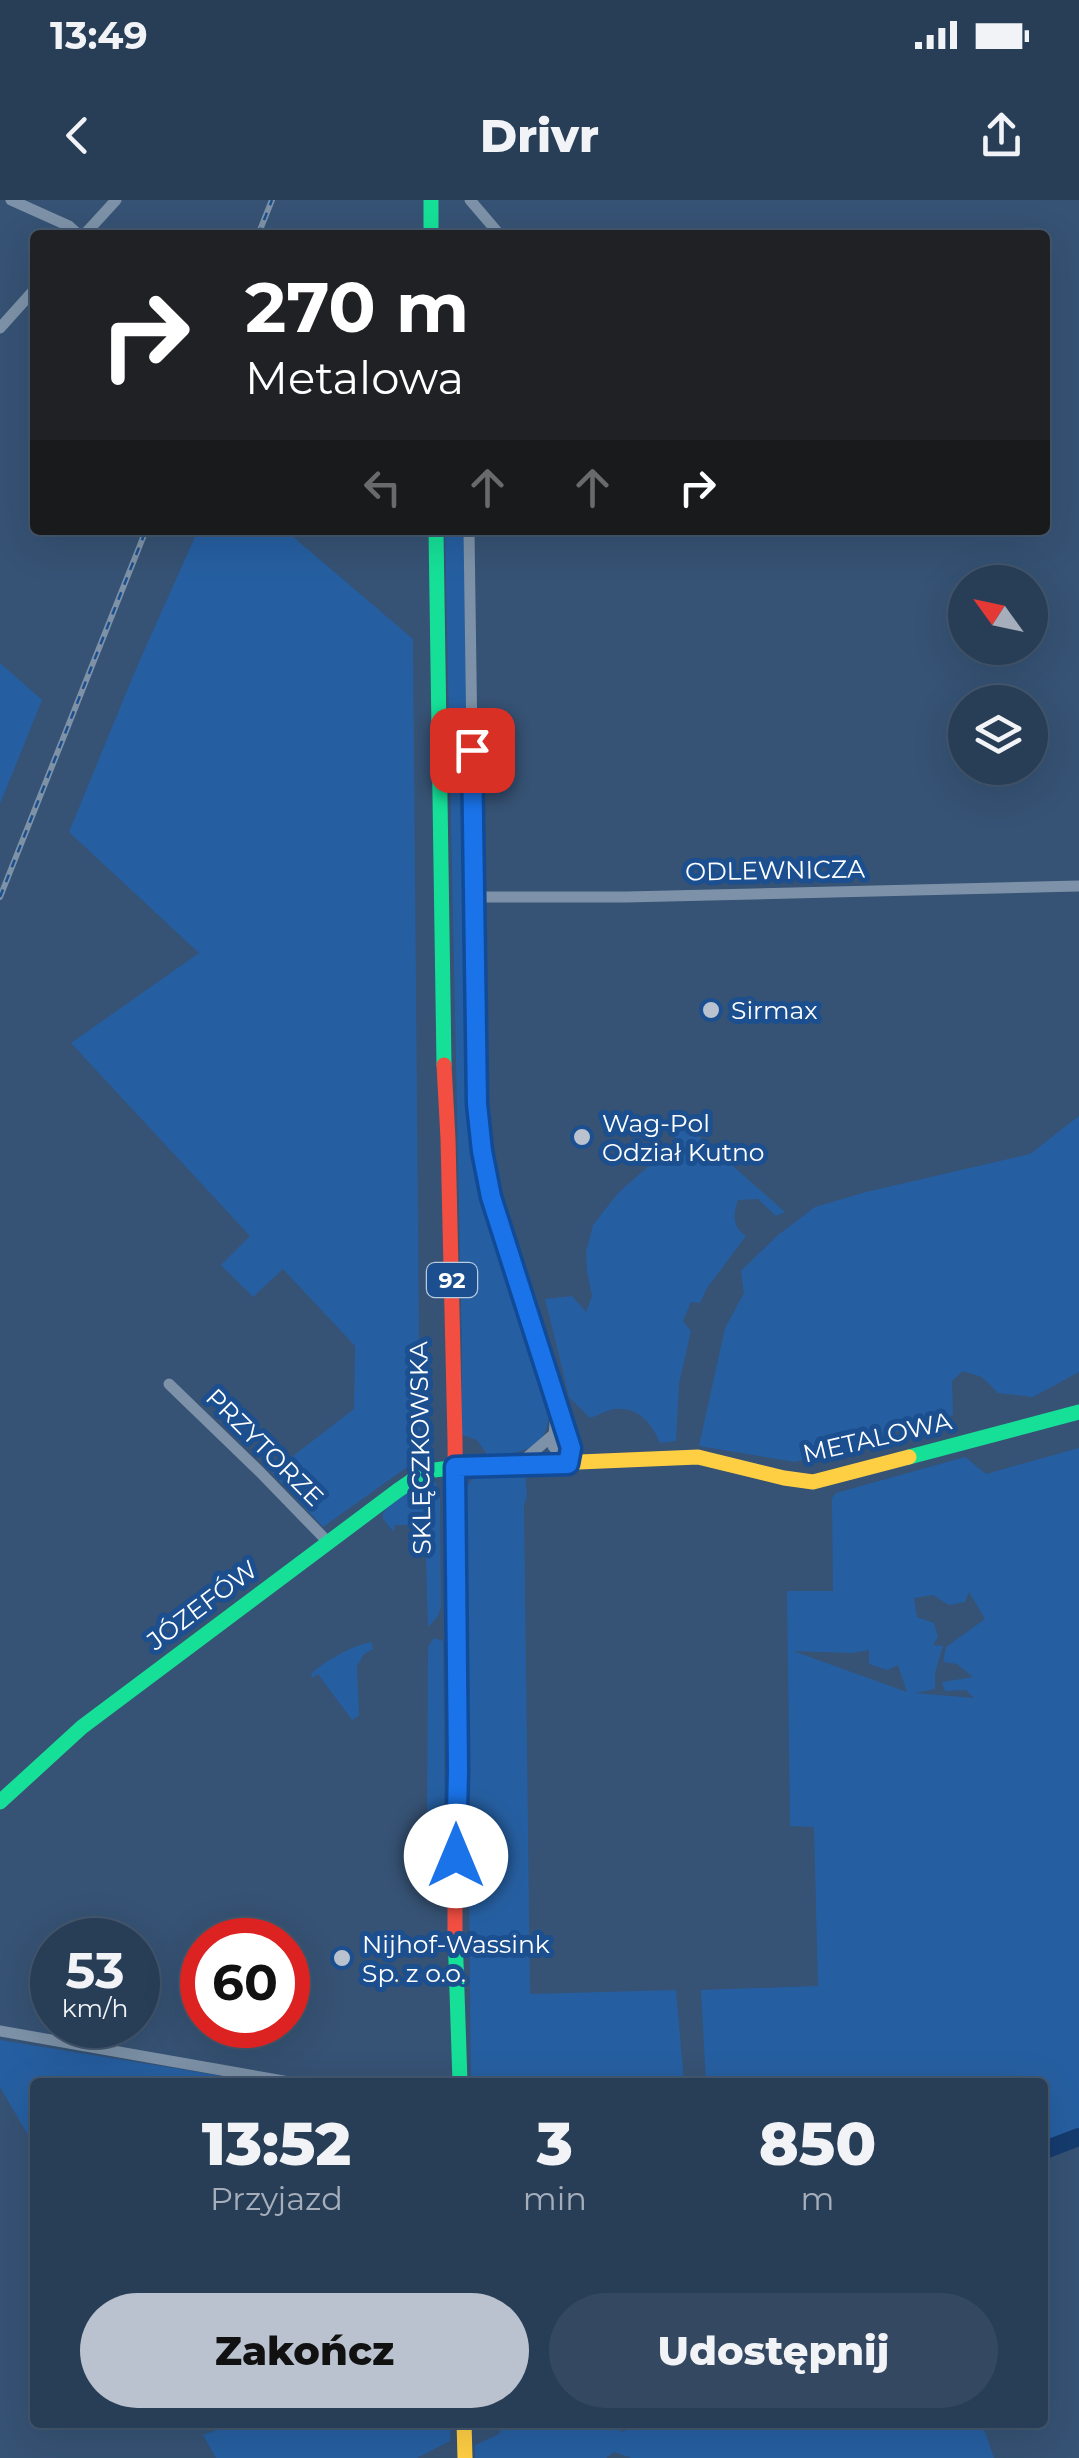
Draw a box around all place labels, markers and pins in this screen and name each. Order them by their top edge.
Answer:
pin [430,708,515,793]
place label: Sirmax [731,995,818,1025]
marker: Sirmax [700,999,722,1021]
place label: Wag-Pol Odział Kutno [602,1108,765,1167]
marker: Wag-Pol Odział Kutno [571,1126,593,1148]
place label: Nijhof-Wassink Sp. z o.o. [362,1929,550,1988]
marker: Nijhof-Wassink Sp. z o.o. [331,1947,353,1969]

